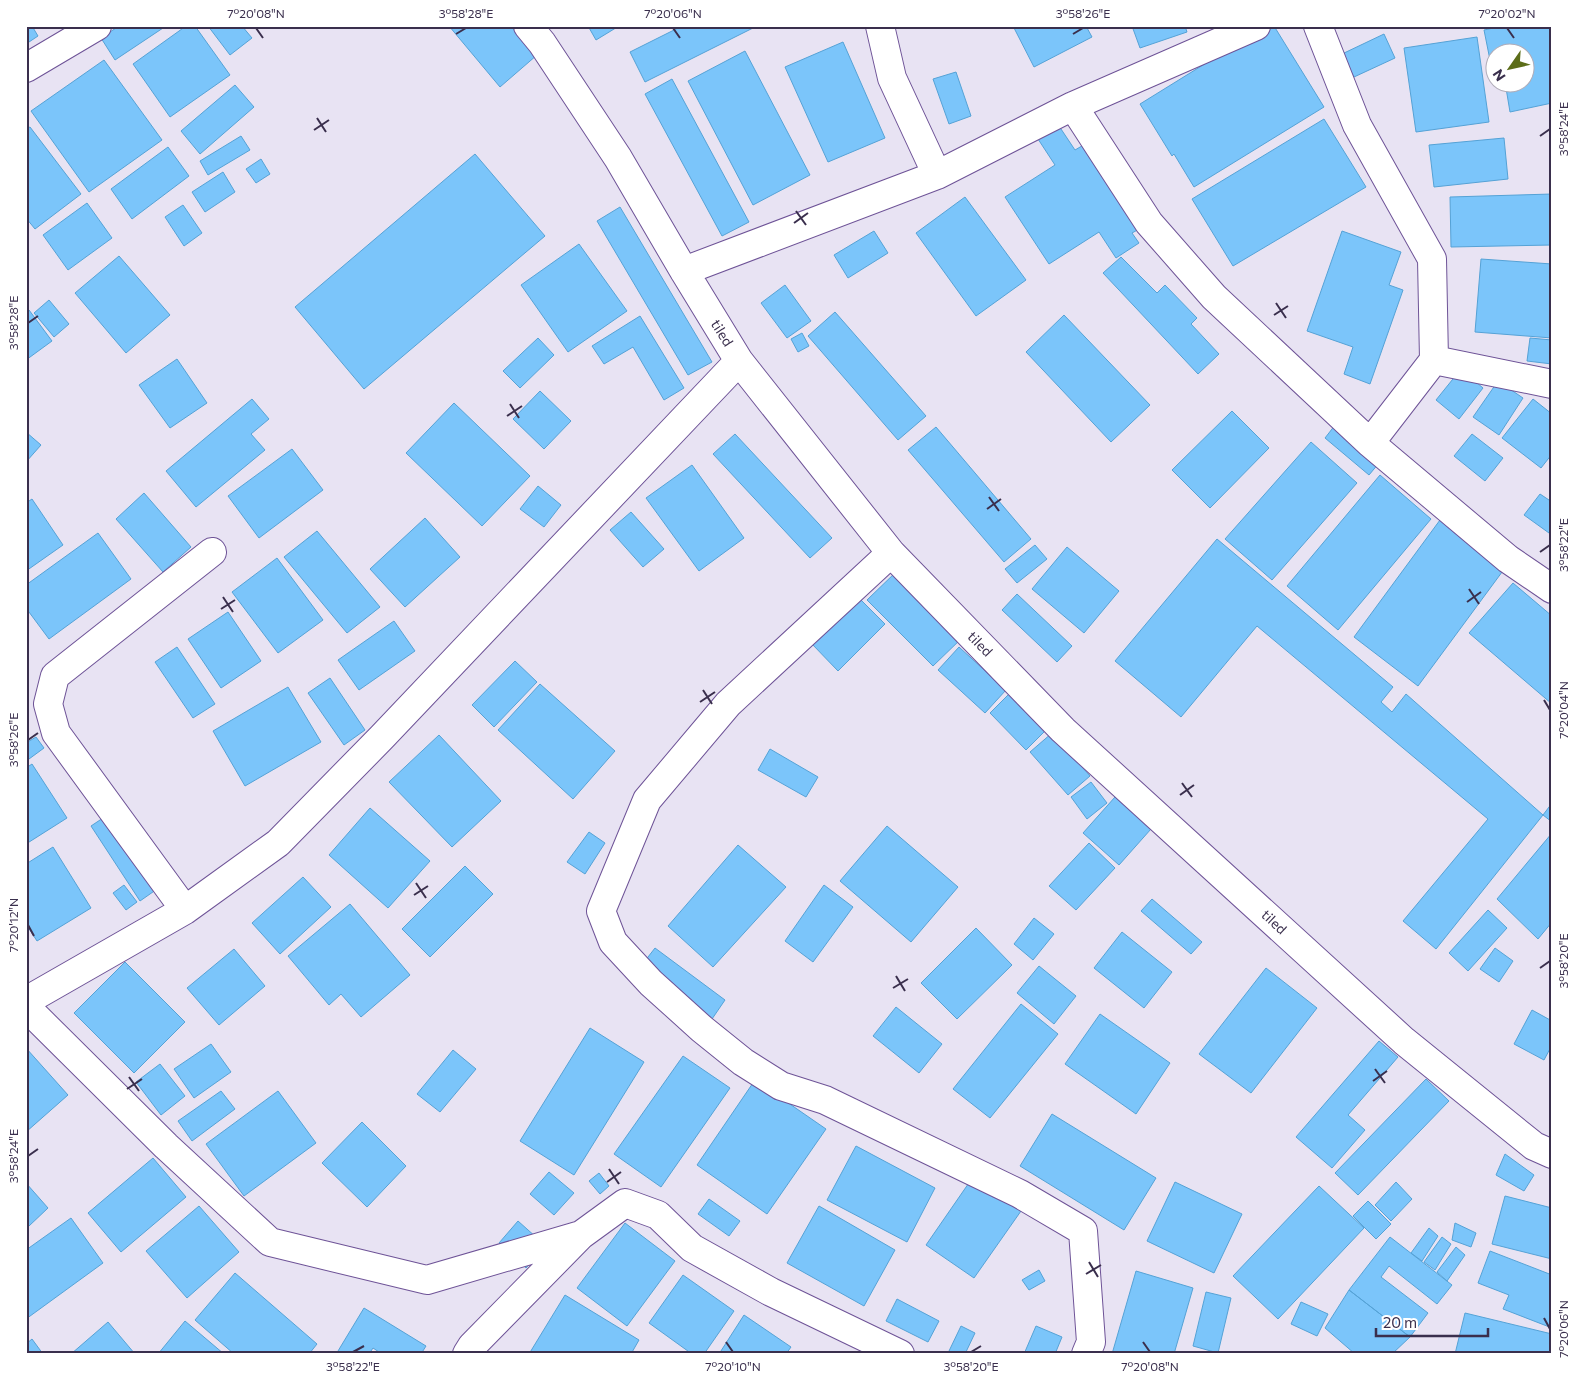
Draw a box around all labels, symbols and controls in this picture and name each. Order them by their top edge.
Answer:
text: 7°20'08"N [227,6,285,20]
text: 3°58'28"E [439,6,493,20]
text: 7°20'06"N [644,6,702,20]
text: 3°58'26"E [1056,6,1110,20]
text: 7°20'02"N [1479,6,1535,20]
north arrow [1486,42,1536,92]
text: N [1489,66,1509,85]
text: 3°58'24"E [1556,102,1570,156]
text: 3°58'28"E [6,296,20,350]
street label: tiled [708,316,737,349]
text: 3°58'22"E [1556,518,1570,572]
street label: tiled [964,628,996,660]
text: 7°20'04"N [1556,681,1570,739]
text: 3°58'26"E [6,713,20,767]
text: 7°20'12"N [6,898,20,952]
street label: tiled [1258,906,1291,938]
text: 3°58'20"E [1556,933,1570,989]
text: 3°58'24"E [6,1129,20,1183]
text: 7°20'06"N [1556,1300,1570,1358]
scale bar [1376,1305,1488,1337]
text: 20 m [1383,1313,1417,1331]
text: 3°58'22"E [326,1359,380,1373]
text: 7°20'10"N [705,1359,761,1373]
text: 3°58'20"E [943,1359,999,1373]
text: 7°20'08"N [1121,1359,1179,1373]

